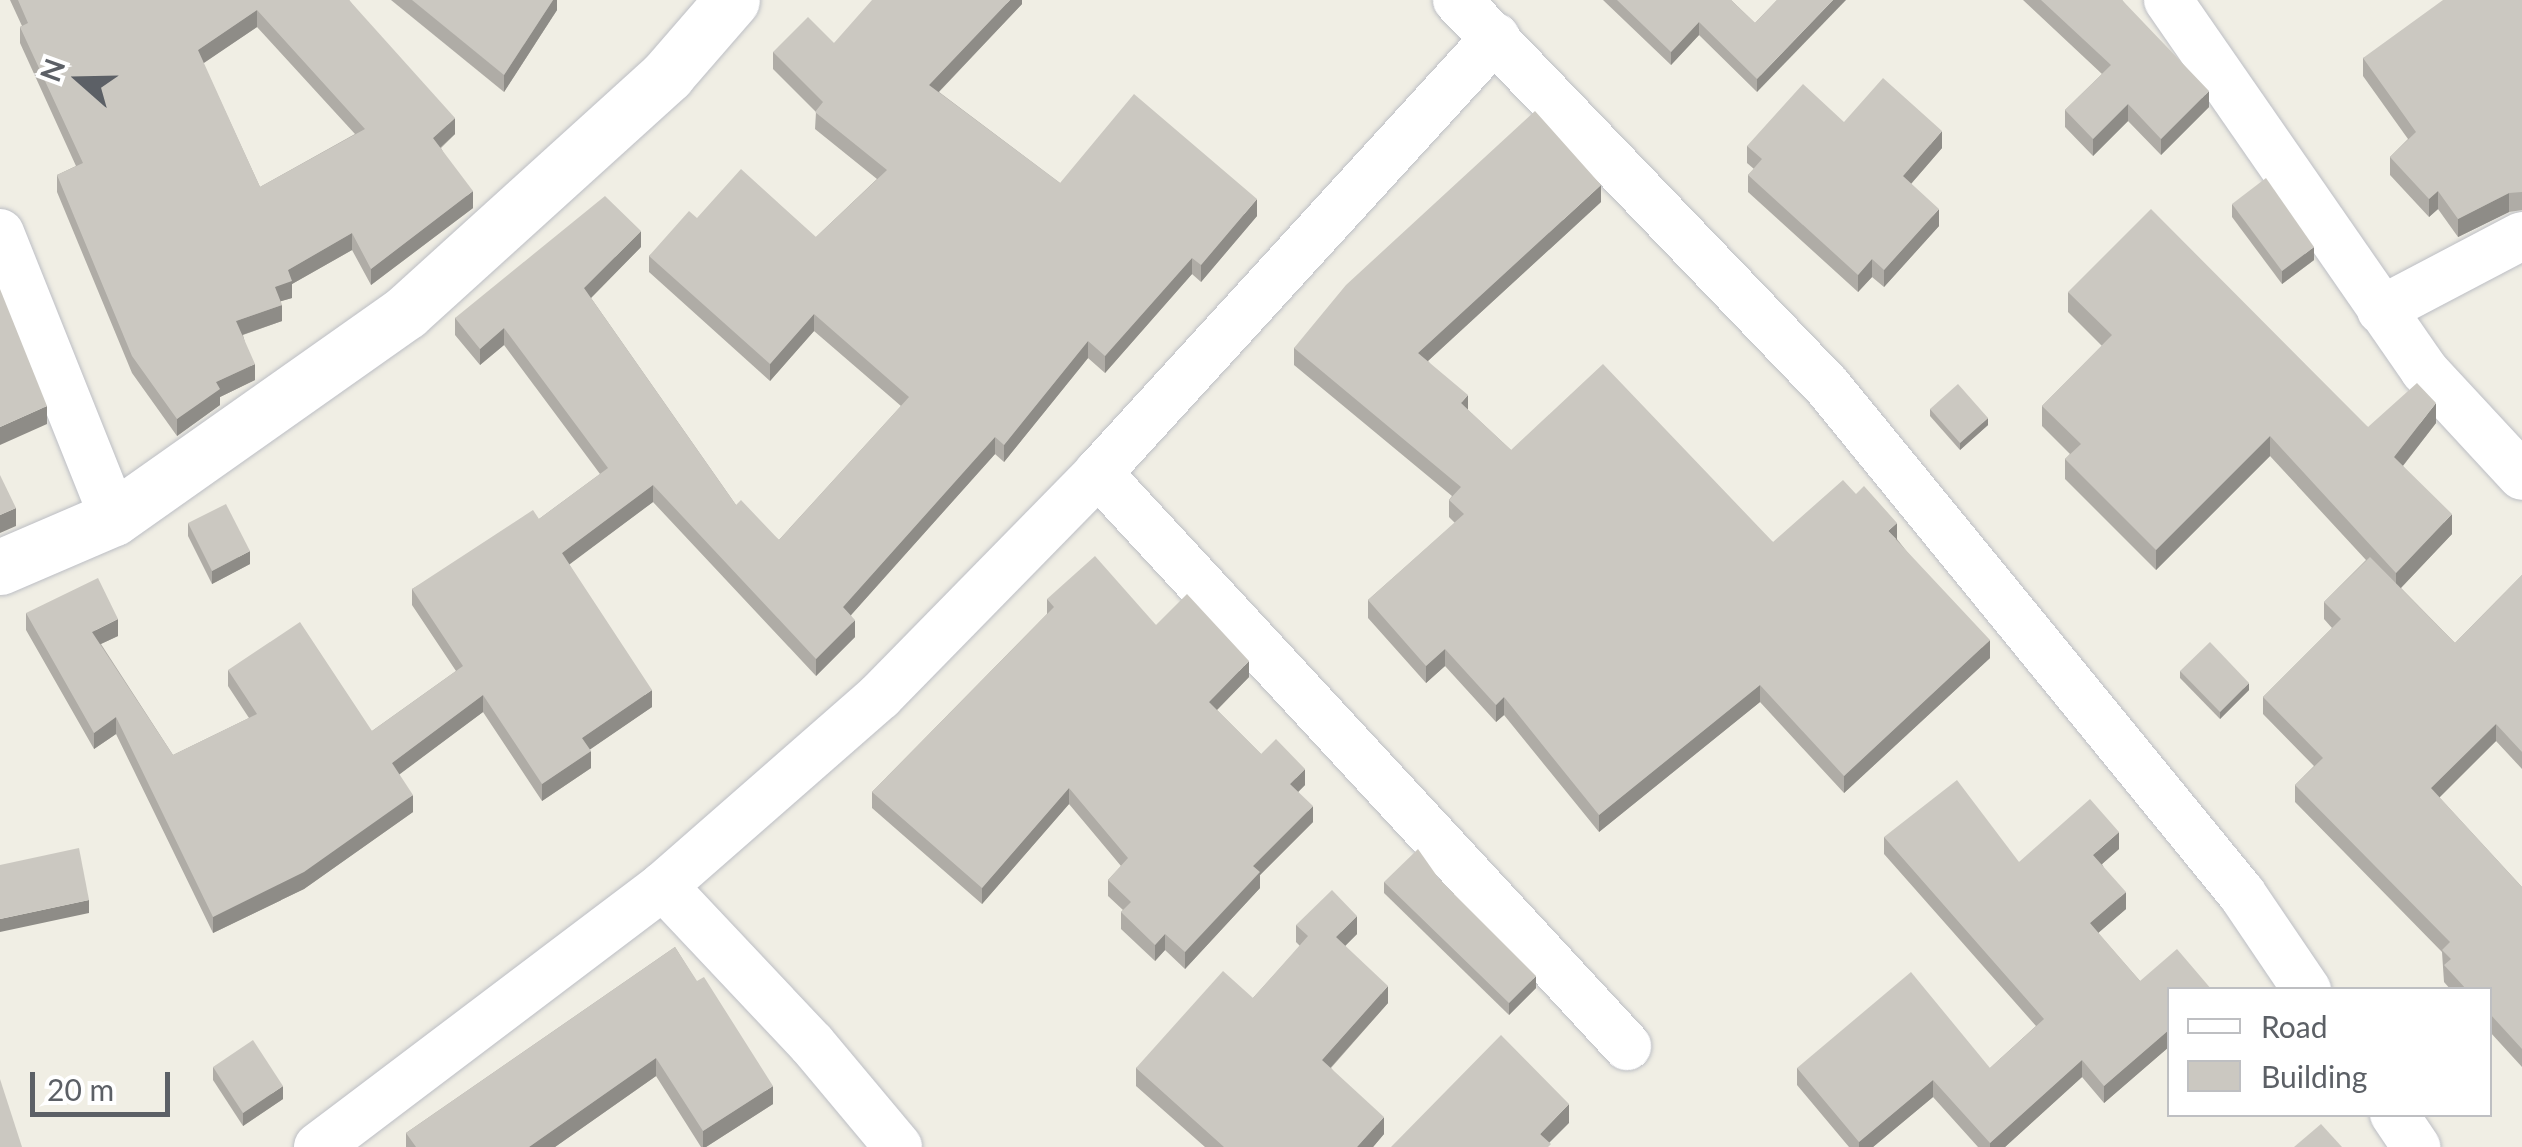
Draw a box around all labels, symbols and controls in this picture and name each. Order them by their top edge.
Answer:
north arrow [30,30,130,130]
text: N [32,54,71,86]
legend [2167,987,2492,1117]
text: Road [2261,1008,2328,1044]
scale bar [35,1052,175,1114]
text: Building [2261,1058,2367,1094]
text: 20 m [47,1071,114,1107]

